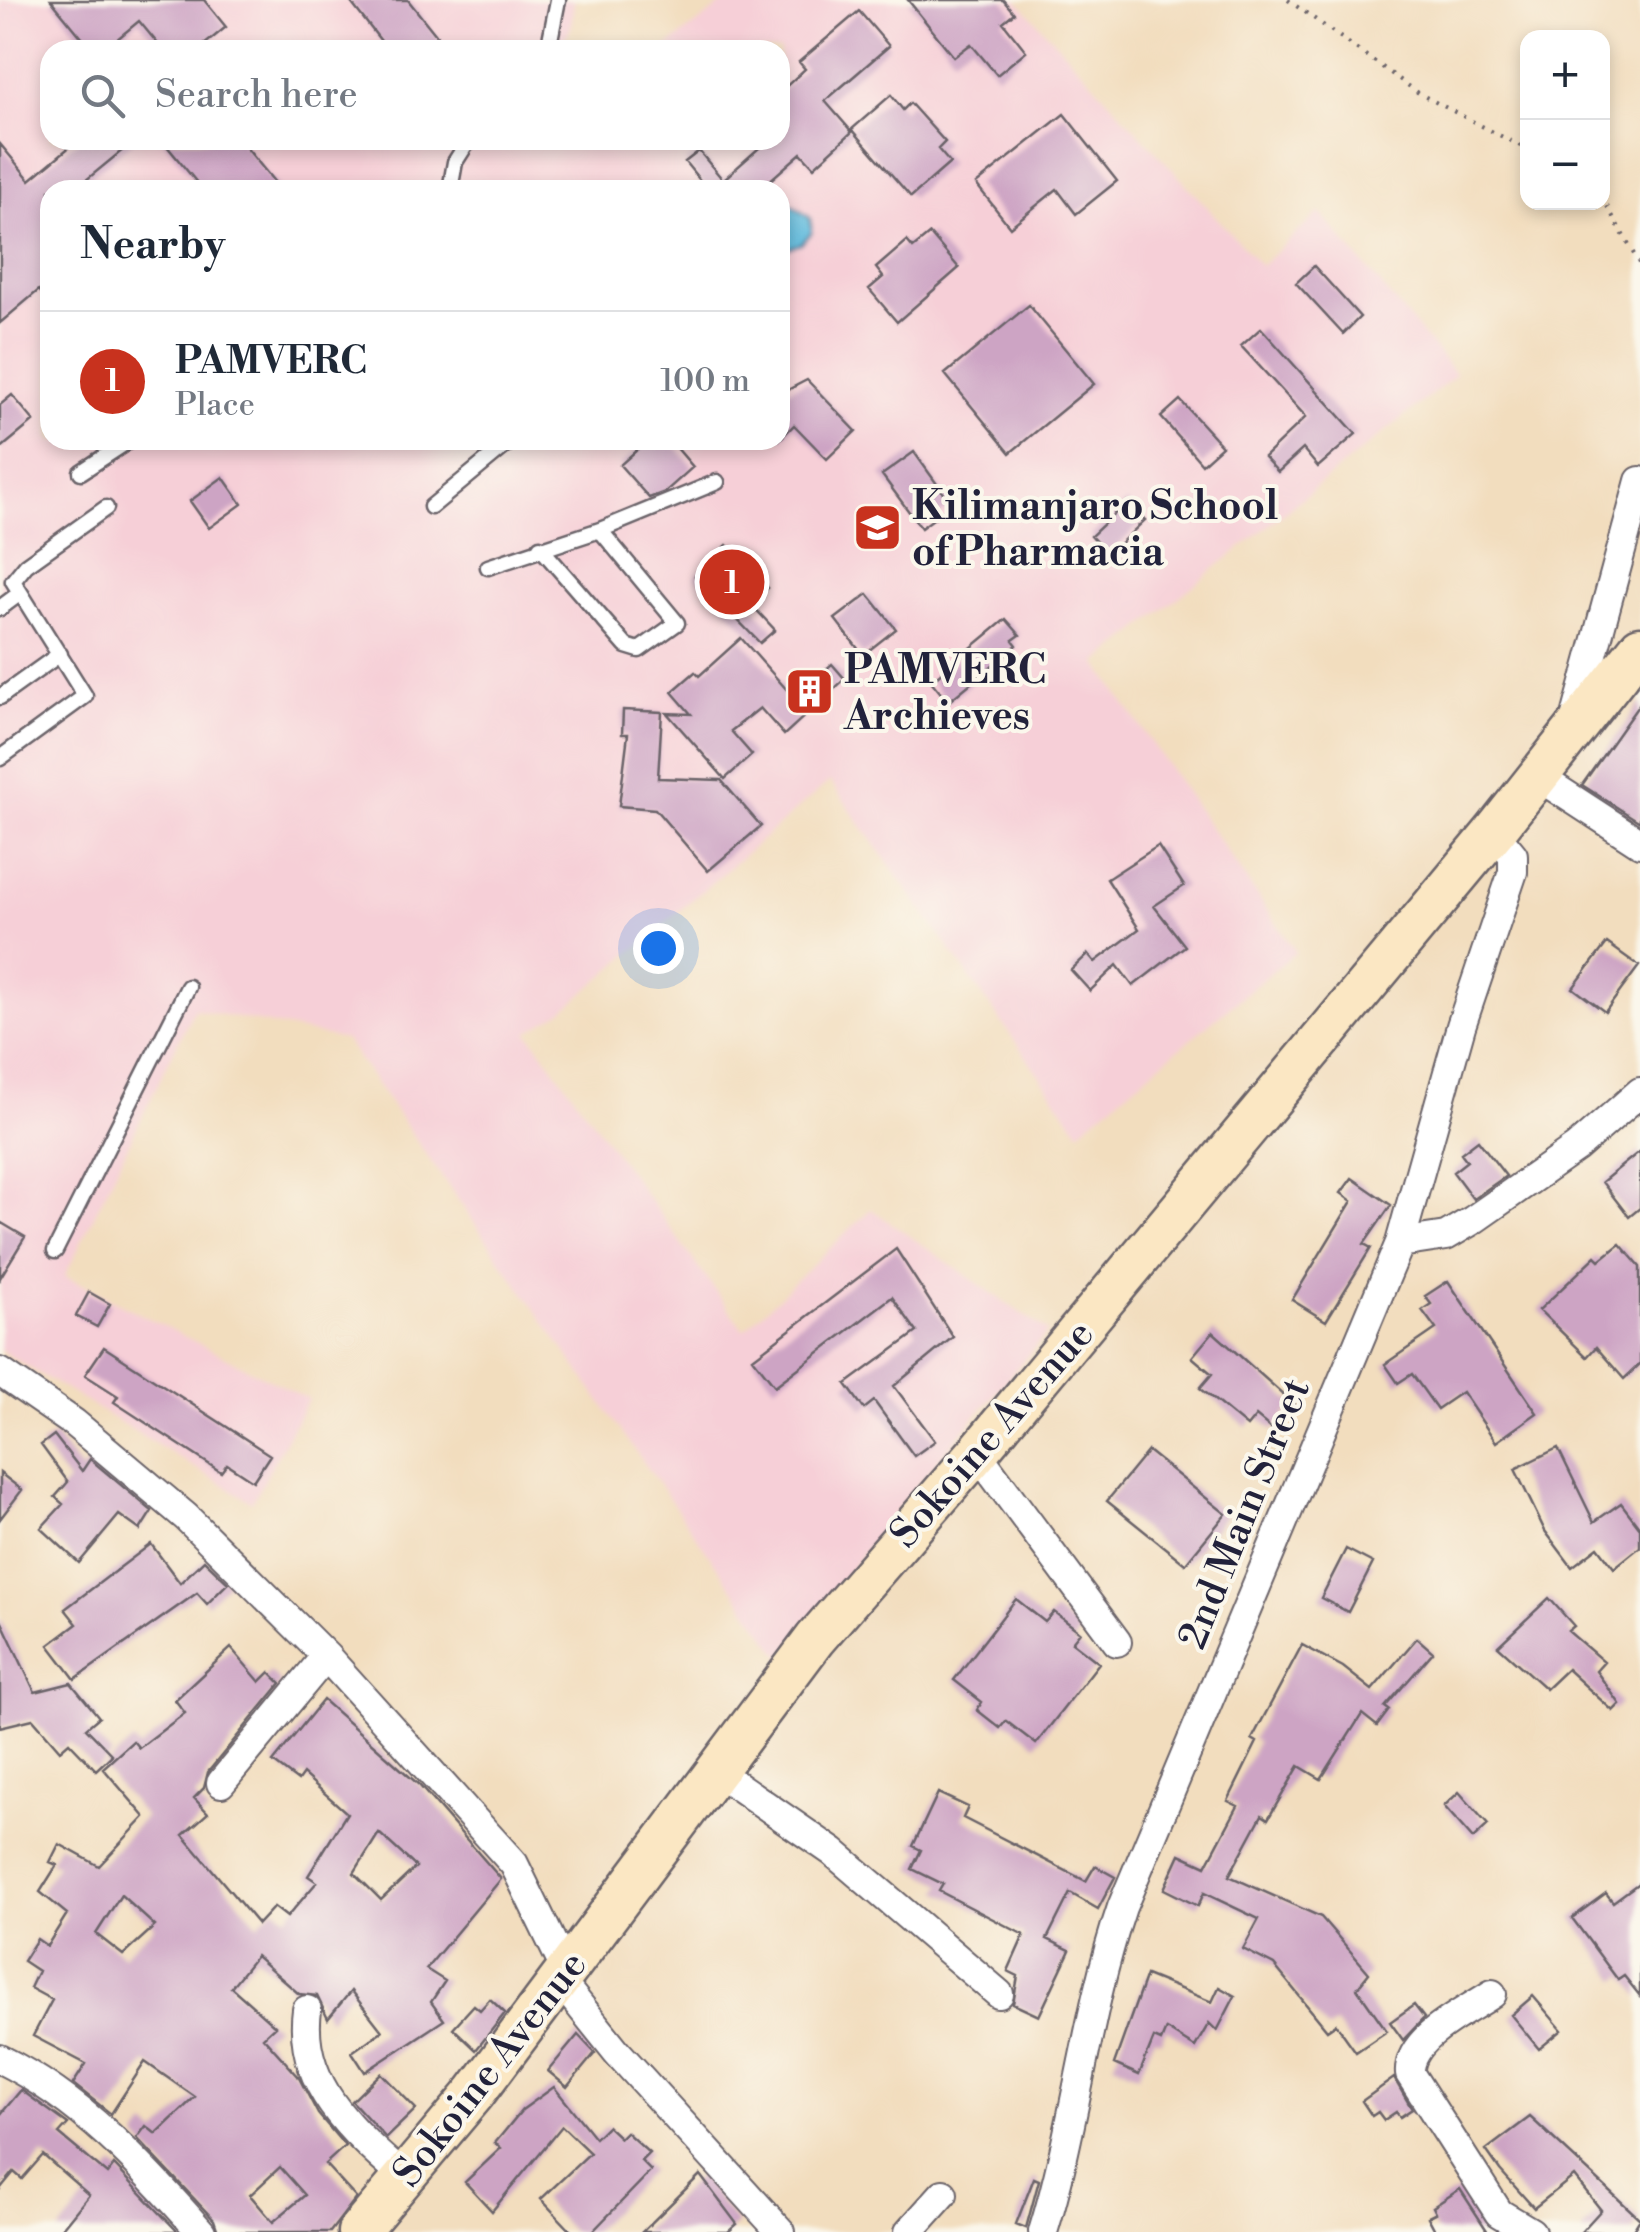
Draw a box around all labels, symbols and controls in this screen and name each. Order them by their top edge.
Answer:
map controls [1520,30,1610,210]
button: + [1520,30,1610,120]
search box [40,40,790,150]
icon: search [75,68,130,123]
text: Search here [155,72,358,119]
button: − [1520,120,1610,210]
text: Nearby [80,219,225,272]
text: PAMVERC [175,338,367,385]
text: 1 [105,361,120,401]
text: 100 m [660,361,750,401]
text: Place [175,385,255,425]
place label: Kilimanjaro School of Pharmacia [912,482,1278,578]
school or university icon: Kilimanjaro School of Pharmacia [851,502,903,554]
pin: 1 [700,544,764,620]
place label: PAMVERC Archieves [843,646,1046,742]
building icon: PAMVERC Archieves [783,666,835,718]
your location [633,923,684,974]
street label: Sokoine Avenue [880,1310,1105,1559]
street label: 2nd Main Street [1168,1371,1322,1656]
street label: Sokoine Avenue [383,1941,598,2197]

